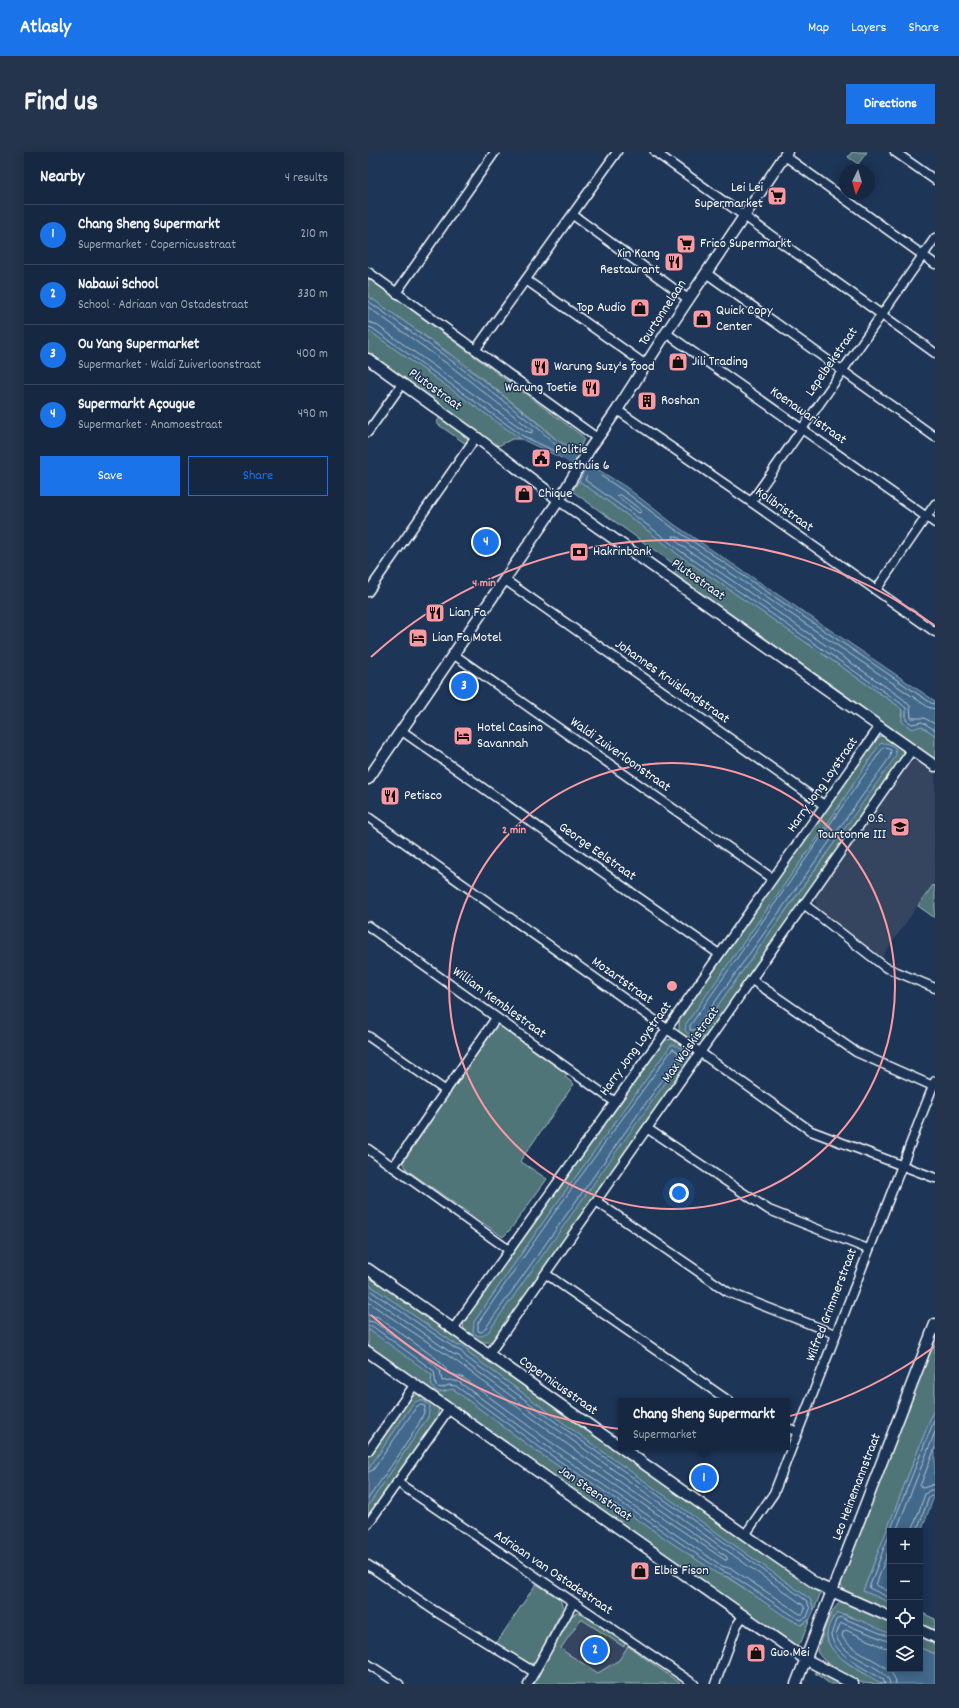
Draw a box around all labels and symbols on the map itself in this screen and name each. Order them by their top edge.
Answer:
north arrow [839,164,875,200]
place label: Lei Lei Supermarket [695,178,763,214]
supermarket icon: Lei Lei Supermarket [766,185,788,207]
supermarket icon: Frico Supermarkt [675,233,697,255]
place label: Frico Supermarkt [700,234,791,254]
place label: Xin Kang Restaurant [600,244,660,280]
restaurant icon: Xin Kang Restaurant [663,251,685,273]
street label: Tourtonnelaan [634,276,692,350]
shop icon: Top Audio [629,297,651,319]
place label: Top Audio [577,298,626,318]
place label: Quick Copy Center [716,301,773,337]
shop icon: Quick Copy Center [691,308,713,330]
street label: Lepelbekstraat [801,323,863,401]
shop icon: Jili Trading [667,351,689,373]
place label: Jili Trading [692,352,748,372]
restaurant icon: Warung Suzy's food [529,356,551,378]
place label: Warung Suzy's food [554,357,655,377]
street label: Plutostraat [404,364,466,416]
restaurant icon: Warung Toetie [580,377,602,399]
place label: Warung Toetie [505,378,577,398]
street label: Koenawaristraat [765,382,851,450]
building icon: Roshan [636,390,658,412]
place label: Roshan [661,391,699,411]
place label: Politie Posthuis 6 [555,440,610,476]
public building icon: Politie Posthuis 6 [530,447,552,469]
shop icon: Chique [513,483,535,505]
street label: Kolibristraat [751,483,817,537]
place label: Chique [538,484,572,504]
pin: 4 [473,527,499,557]
bank icon: Hakrinbank [568,541,590,563]
place label: Hakrinbank [593,542,652,562]
street label: Plutostraat [667,554,729,606]
text: 4 min [472,575,496,592]
restaurant icon: Lian Fa [424,602,446,624]
place label: Lian Fa [449,603,487,623]
hotel icon: Lian Fa Motel [407,627,429,649]
place label: Lian Fa Motel [432,628,502,648]
street label: Johannes Kruislandstraat [611,635,733,729]
pin: 3 [451,671,477,701]
street label: Waldi Zuiverloonstraat [566,713,674,797]
place label: Hotel Casino Savannah [477,718,543,754]
hotel icon: Hotel Casino Savannah [452,725,474,747]
street label: Harry Jong Loystraat [783,733,863,837]
restaurant icon: Petisco [379,785,401,807]
place label: Petisco [404,786,442,806]
place label: O.S. Tourtonne III [817,809,887,845]
school or university icon: O.S. Tourtonne III [889,816,911,838]
street label: George Eelstraat [554,818,640,886]
text: 2 min [502,822,526,839]
street label: Mozartstraat [587,952,657,1010]
street label: William Kemblestraat [448,962,550,1044]
centre of rings [665,979,679,993]
street label: Harry Jong Loystraat [595,998,677,1100]
street label: Max Woiskistraat [657,1003,725,1087]
your location [669,1183,689,1203]
street label: Wilfred Grimmerstraat [801,1245,863,1365]
street label: Copernicusstraat [515,1351,601,1421]
street label: Leo Heinemannstraat [827,1430,887,1544]
street label: Jan Steenstraat [554,1461,636,1527]
pin: 1 [691,1463,717,1493]
street label: Adriaan van Ostadestraat [489,1526,617,1620]
shop icon: Elbis Fison [629,1560,651,1582]
place label: Elbis Fison [654,1561,709,1581]
pin: 2 [582,1635,608,1665]
shop icon: Guo Mei [745,1642,767,1664]
place label: Guo Mei [770,1643,810,1663]

